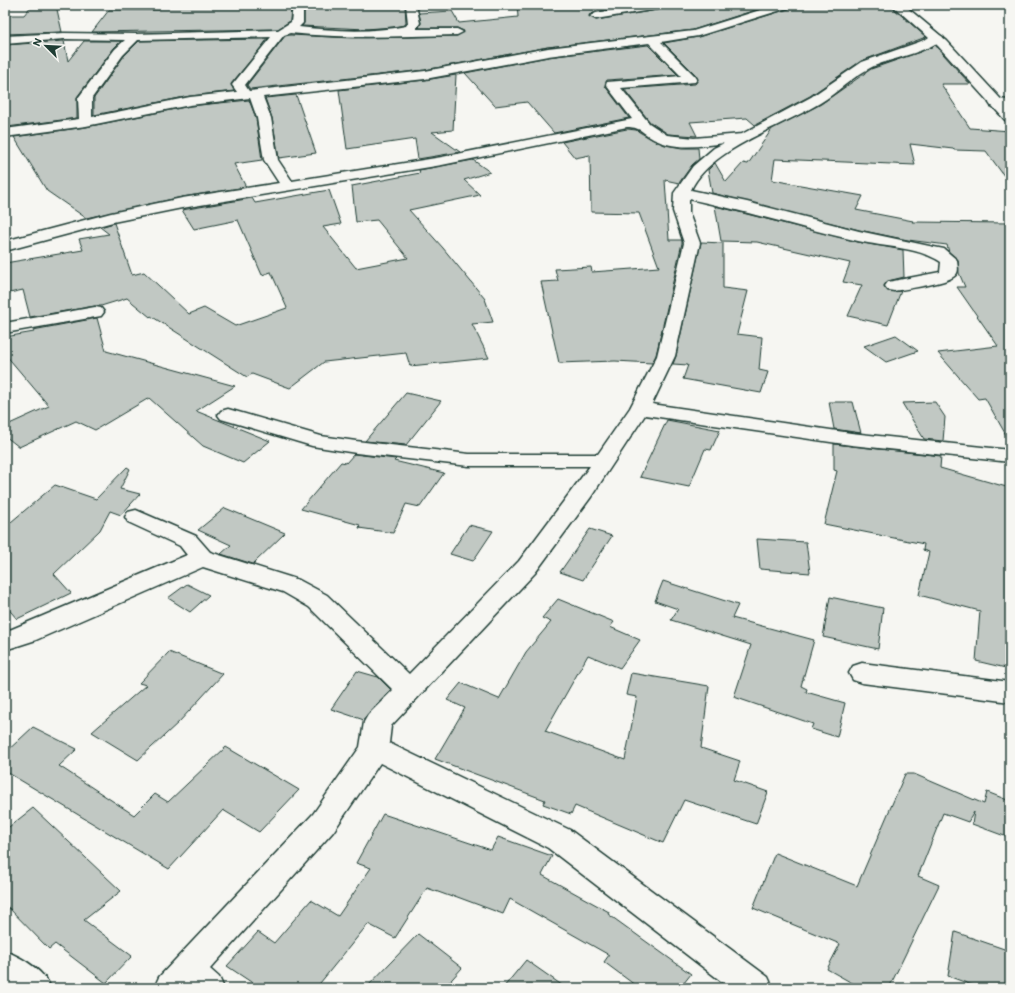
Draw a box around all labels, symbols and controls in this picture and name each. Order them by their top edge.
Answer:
north arrow [26,26,66,66]
text: N [30,36,45,48]

